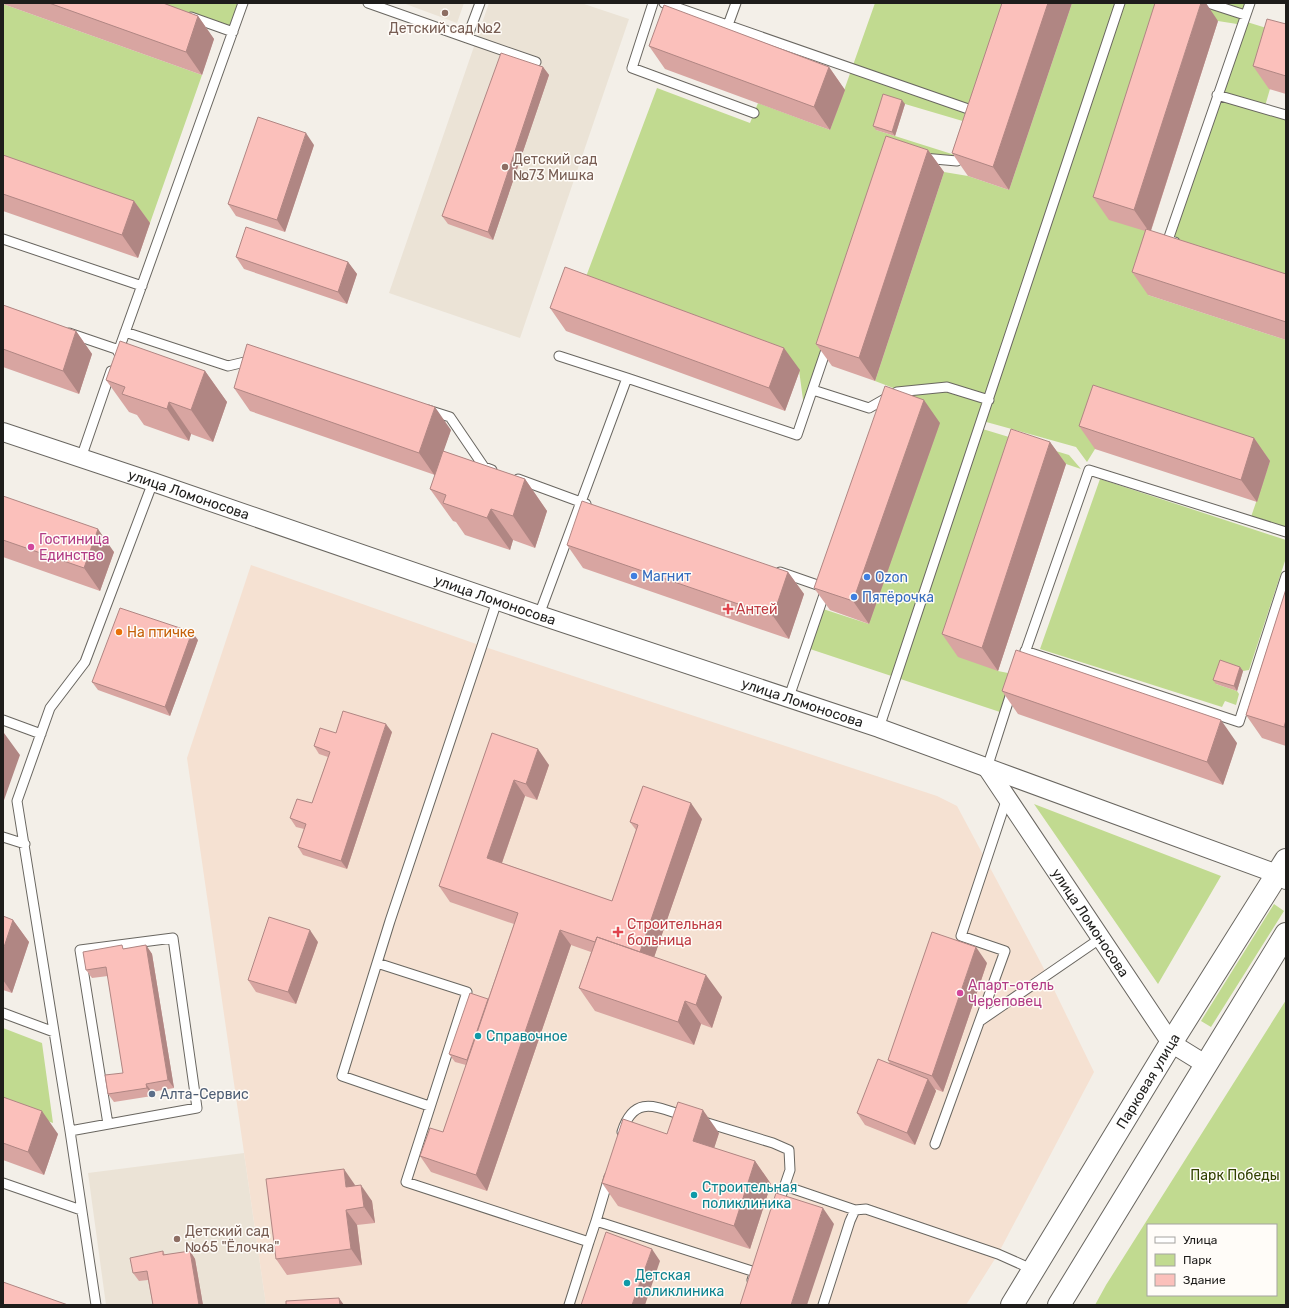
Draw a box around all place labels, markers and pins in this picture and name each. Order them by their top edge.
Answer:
marker: Детский сад №2 [440,8,450,18]
place label: Детский сад №2 [389,20,501,37]
place label: Детский сад №73 Мишка [513,151,598,184]
marker: Детский сад №73 Мишка [500,162,510,172]
place label: Гостиница Единство [39,531,109,564]
marker: Гостиница Единство [26,542,36,552]
place label: Магнит [642,568,691,585]
place label: Ozon [875,569,908,586]
marker: Магнит [629,571,639,581]
marker: Ozon [862,572,872,582]
place label: Пятёрочка [862,589,934,606]
marker: Пятёрочка [849,592,859,602]
place label: Антей [736,601,777,618]
marker: Антей [723,604,733,614]
place label: На птичке [127,624,195,641]
marker: На птичке [114,627,124,637]
place label: Строительная больница [627,916,722,949]
marker: Строительная больница [612,926,624,938]
place label: Апарт-отель Череповец [968,977,1054,1010]
marker: Апарт-отель Череповец [955,988,965,998]
place label: Справочное [486,1028,568,1045]
marker: Справочное [473,1031,483,1041]
place label: Алта-Сервис [160,1086,249,1103]
marker: Алта-Сервис [147,1089,157,1099]
place label: Строительная поликлиника [702,1179,797,1212]
marker: Строительная поликлиника [689,1190,699,1200]
place label: Детский сад №65 "Ёлочка" [185,1223,279,1256]
marker: Детский сад №65 "Ёлочка" [172,1234,182,1244]
place label: Детская поликлиника [635,1267,724,1300]
marker: Детская поликлиника [622,1278,632,1288]

